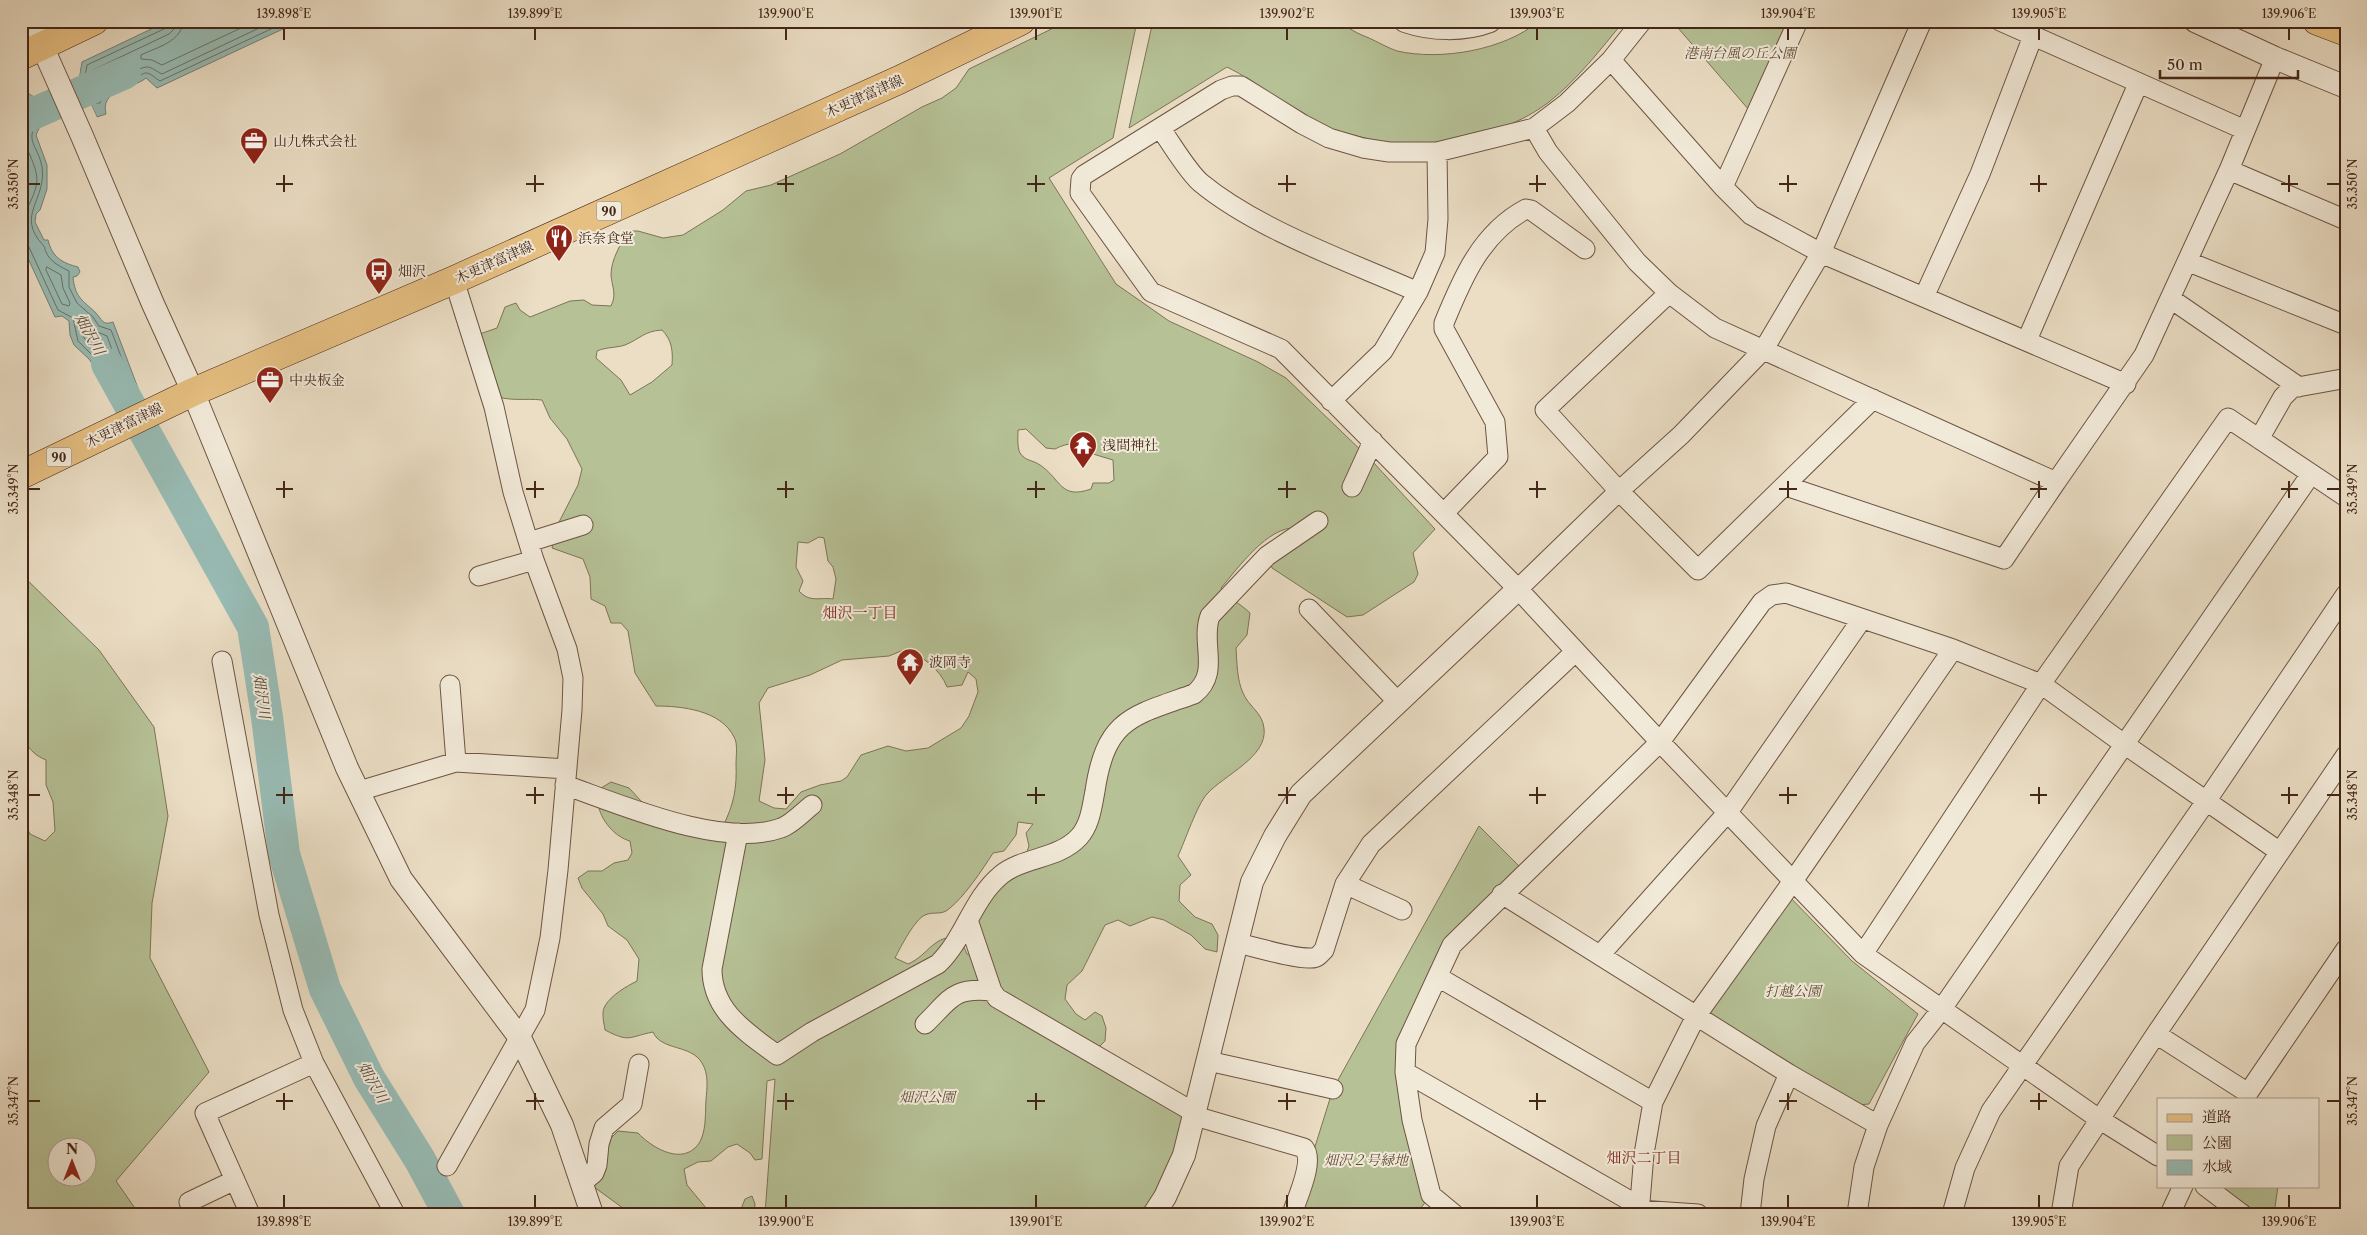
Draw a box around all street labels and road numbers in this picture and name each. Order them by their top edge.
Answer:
street label: 木更津富津線 [822,71,906,121]
road number: 90 [596,202,622,220]
street label: 木更津富津線 [452,237,536,287]
street label: 木更津富津線 [82,398,166,452]
road number: 90 [46,448,72,467]

